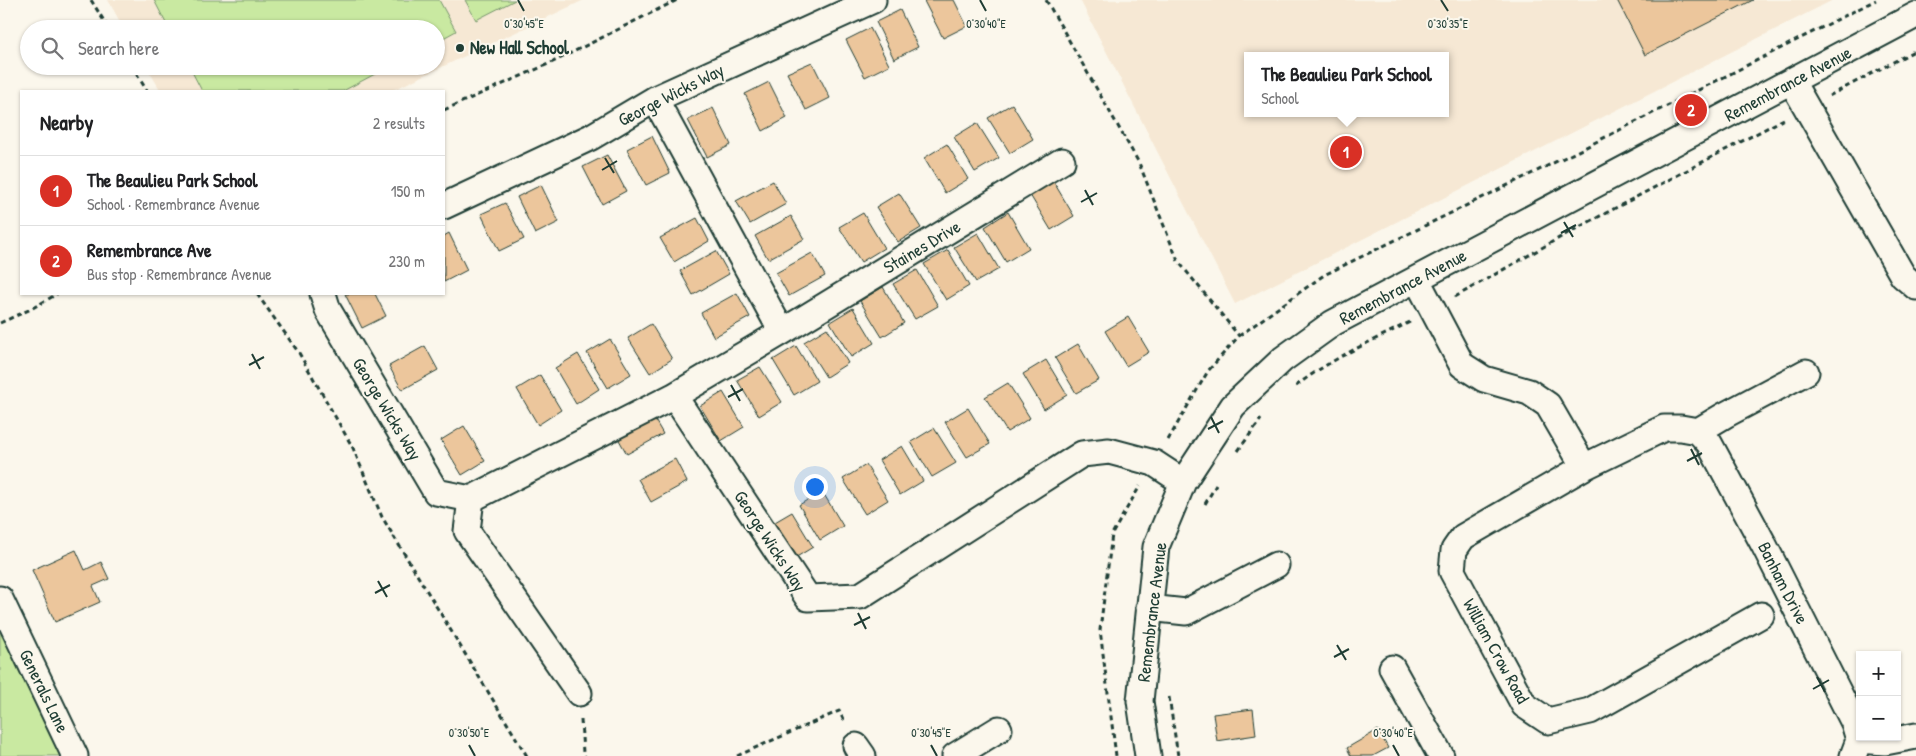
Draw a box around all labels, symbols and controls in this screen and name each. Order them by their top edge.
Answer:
text: 0°30'45"E [504,15,544,32]
text: 0°30'40"E [966,15,1007,32]
text: 0°30'35"E [1428,15,1469,32]
search box [20,20,445,75]
icon: search [38,34,66,62]
text: Search here [78,35,159,61]
place label: New Hall School [470,35,570,60]
street label: Remembrance Avenue [1720,40,1856,128]
marker: New Hall School [454,42,466,54]
popup [1244,52,1449,117]
street label: George Wicks Way [614,57,728,132]
text: The Beaulieu Park School [1261,61,1432,87]
text: School [1261,87,1299,109]
pin: 2 [1675,91,1707,129]
text: Nearby [40,108,93,137]
text: 2 results [373,112,425,134]
pin: 1 [1330,133,1362,171]
text: The Beaulieu Park School [87,167,258,193]
text: 1 [53,180,59,202]
text: 150 m [391,180,425,202]
text: School · Remembrance Avenue [87,193,260,215]
street label: Staines Drive [879,214,965,279]
text: Remembrance Ave [87,237,212,263]
street label: Remembrance Avenue [1335,243,1471,331]
text: 2 [52,250,60,272]
text: 230 m [389,250,425,272]
text: Bus stop · Remembrance Avenue [87,263,272,285]
street label: George Wicks Way [347,353,428,465]
your location [802,474,828,500]
street label: George Wicks Way [728,485,813,596]
street label: Banham Drive [1752,537,1815,628]
street label: Remembrance Avenue [1131,541,1172,683]
street label: William Crow Road [1457,594,1536,708]
street label: Generals Lane [13,645,75,737]
map controls [1856,651,1901,741]
button: + [1856,651,1901,696]
button: − [1856,696,1901,741]
text: 0°30'50"E [449,724,490,741]
text: 0°30'45"E [911,724,951,741]
text: 0°30'40"E [1373,724,1414,741]

